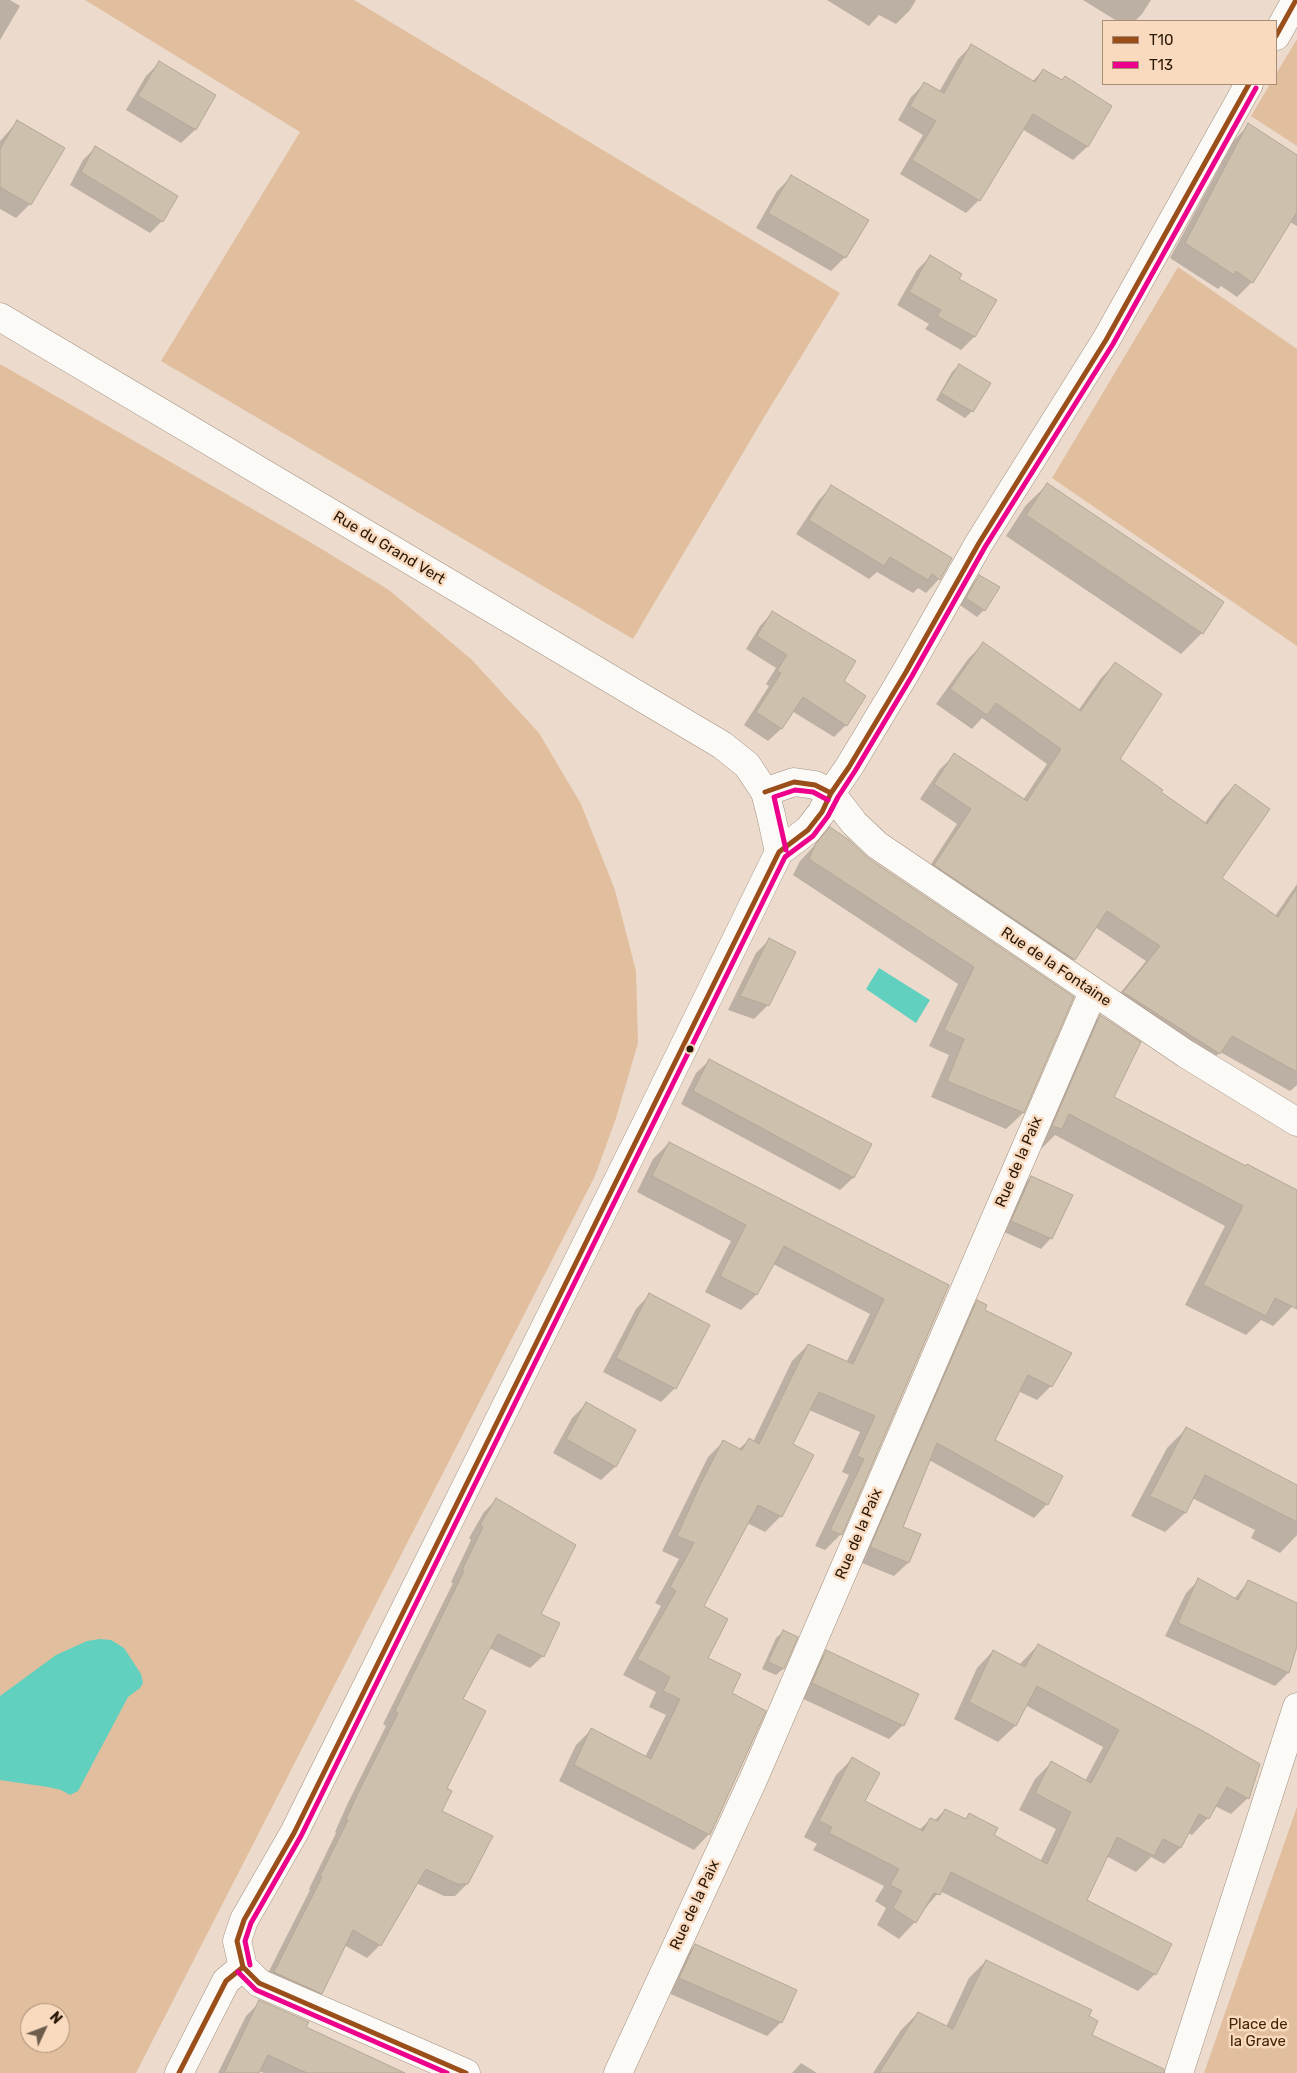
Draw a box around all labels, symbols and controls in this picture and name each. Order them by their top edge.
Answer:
legend [1102,20,1277,85]
text: T10 [1149,31,1173,49]
text: T13 [1149,56,1173,74]
street label: Rue du Grand Vert [330,507,448,589]
street label: Rue de la Fontaine [998,923,1114,1011]
unlabelled marker [685,1044,695,1054]
street label: Rue de la Paix [992,1114,1046,1210]
street label: Rue de la Paix [832,1486,886,1582]
street label: Rue de la Paix [666,1857,724,1953]
north arrow [20,2003,70,2053]
text: N [46,2009,65,2028]
park label: Place de la Grave [1228,2016,1288,2051]

